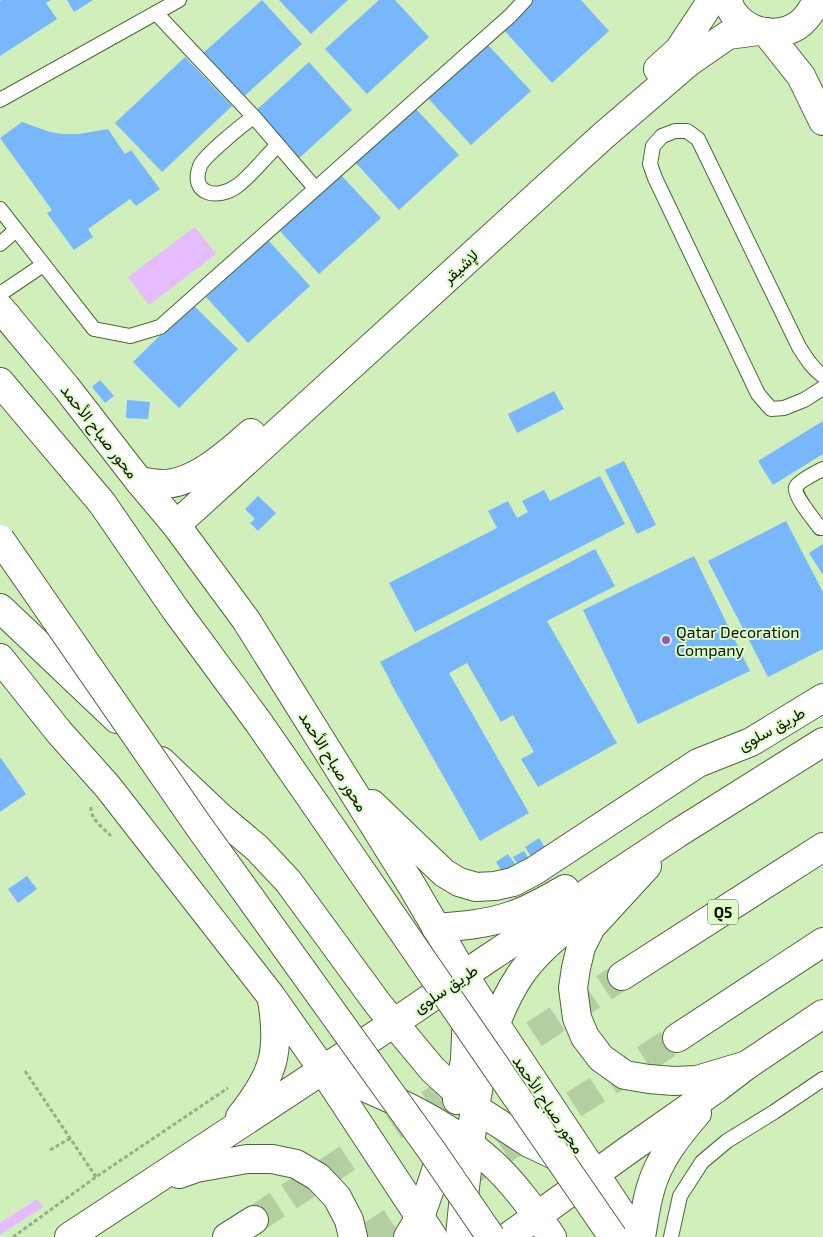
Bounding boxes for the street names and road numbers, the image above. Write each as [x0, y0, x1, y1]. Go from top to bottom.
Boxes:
street label: لإشيقر [437, 245, 483, 289]
street label: محور صباح الأحمد [55, 380, 143, 484]
street label: طريق سلوى [734, 702, 809, 756]
street label: محور صباح الأحمد [293, 708, 372, 816]
road number: Q5 [708, 900, 738, 924]
street label: طريق سلوى [409, 960, 482, 1018]
street label: محور صباح الأحمد [507, 1051, 589, 1158]

